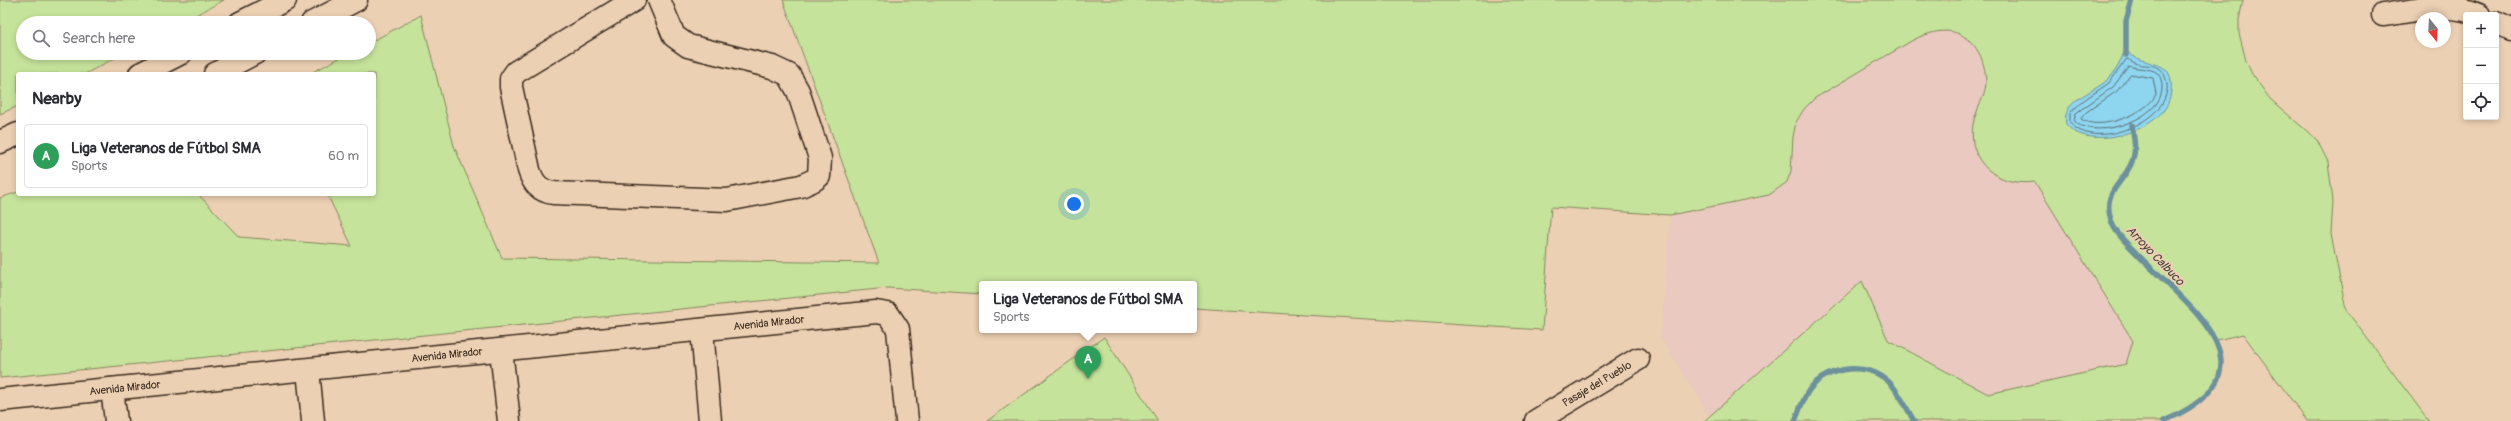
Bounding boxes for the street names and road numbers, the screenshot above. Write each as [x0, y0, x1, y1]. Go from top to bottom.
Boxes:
street label: Avenida Mirador [733, 313, 805, 333]
street label: Avenida Mirador [411, 345, 483, 365]
street label: Pasaje del Pueblo [1560, 358, 1634, 410]
street label: Avenida Mirador [89, 378, 161, 398]

